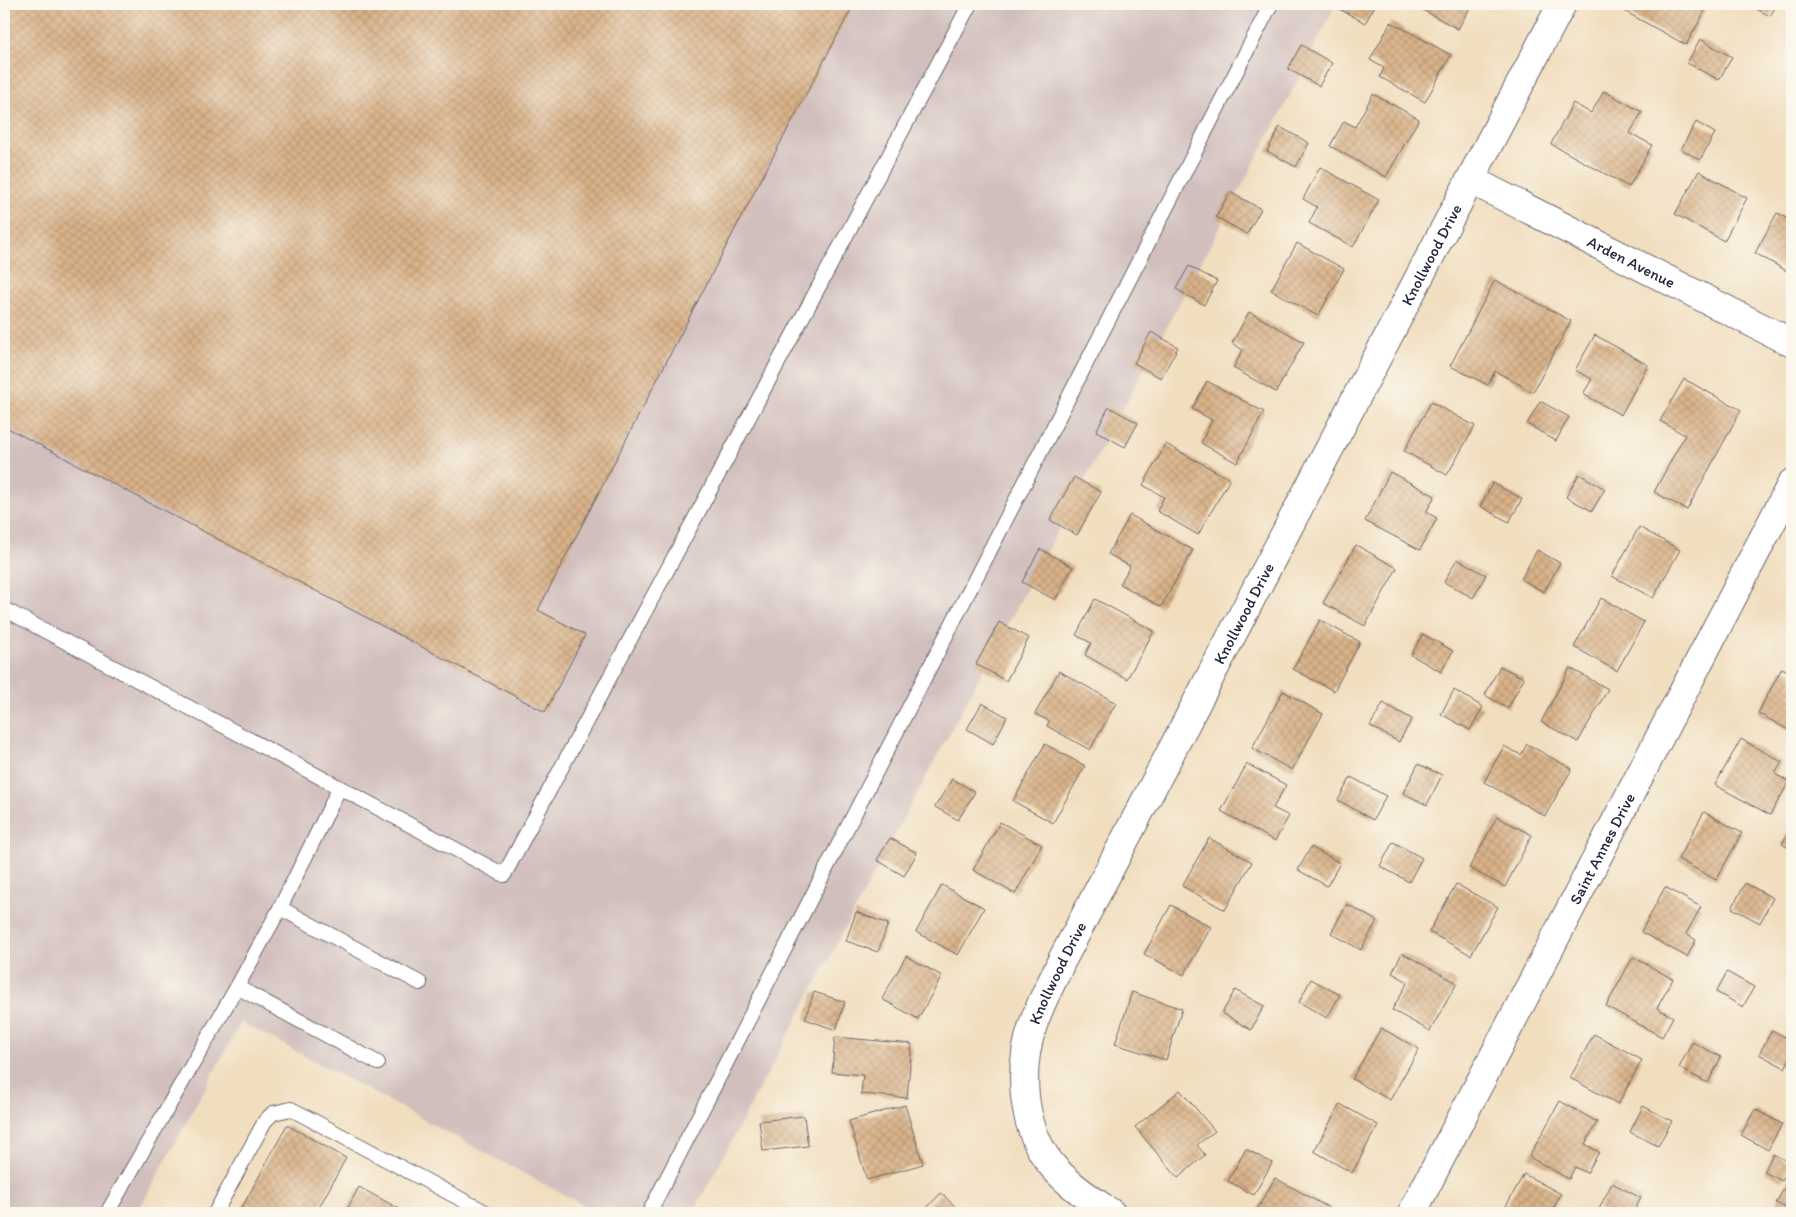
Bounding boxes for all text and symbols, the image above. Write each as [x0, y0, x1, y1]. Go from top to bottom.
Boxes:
street label: Knollwood Drive [1397, 200, 1465, 308]
street label: Arden Avenue [1584, 231, 1679, 292]
street label: Knollwood Drive [1209, 559, 1278, 667]
street label: Saint Annes Drive [1565, 789, 1639, 907]
street label: Knollwood Drive [1025, 918, 1090, 1027]

